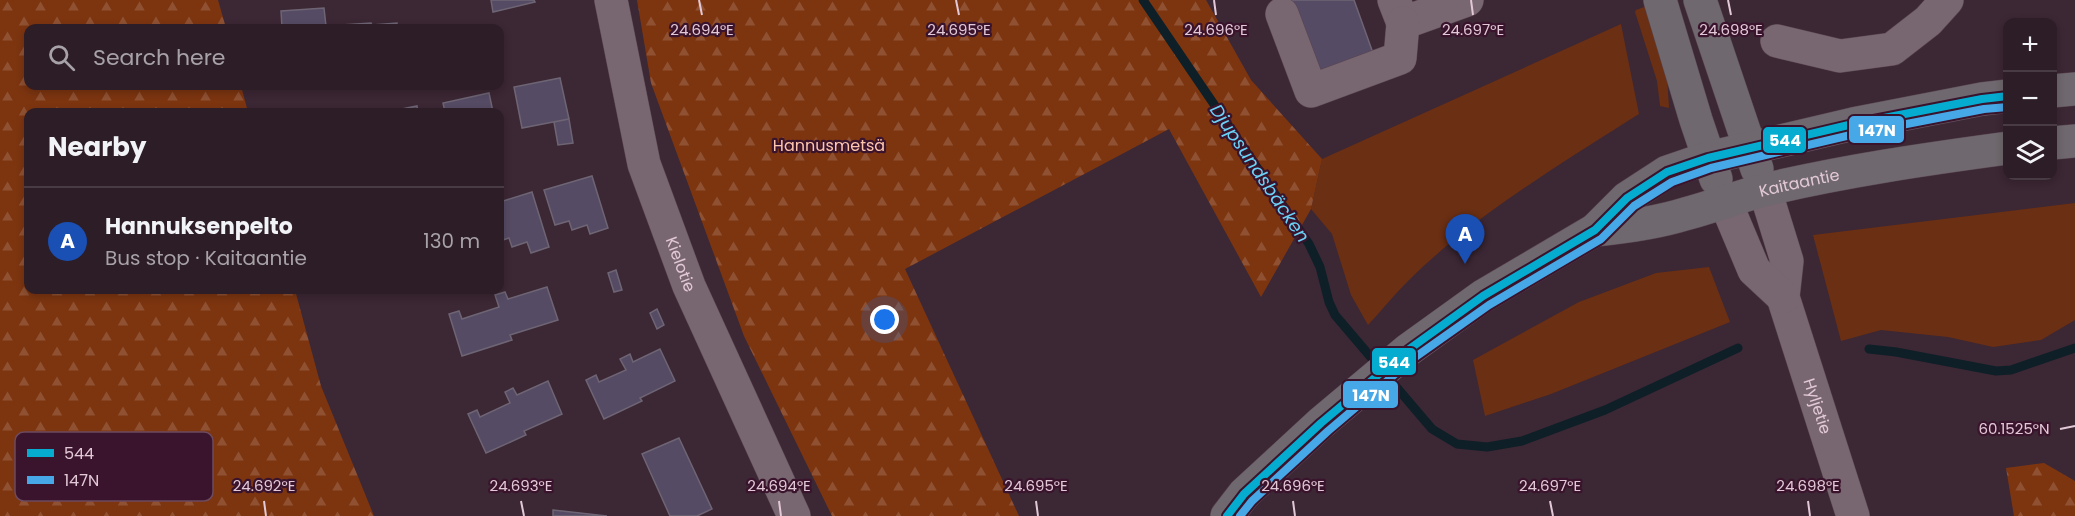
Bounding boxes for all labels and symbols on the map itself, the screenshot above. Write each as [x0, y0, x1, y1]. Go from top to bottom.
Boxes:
text: 24.694°E [670, 19, 734, 40]
text: 24.695°E [927, 19, 991, 40]
text: 24.696°E [1184, 19, 1248, 40]
text: 24.697°E [1442, 19, 1504, 40]
text: 24.698°E [1699, 19, 1763, 40]
water label: Djupsundsbäcken [1204, 99, 1316, 247]
line badge: 147N [1848, 115, 1905, 144]
text: 147N [1858, 119, 1896, 142]
line badge: 544 [1762, 126, 1807, 154]
text: 544 [1769, 129, 1801, 152]
park label: Hannusmetsä [773, 134, 885, 157]
street label: Kaitaantie [1756, 163, 1841, 202]
pin: A [1446, 214, 1484, 264]
street label: Kielotie [660, 233, 702, 296]
your location [870, 305, 899, 334]
line badge: 544 [1371, 347, 1417, 376]
text: 544 [1378, 351, 1410, 374]
street label: Hyljetie [1798, 375, 1838, 437]
line badge: 147N [1342, 380, 1399, 409]
text: 147N [1352, 384, 1390, 407]
text: 60.1525°N [1978, 418, 2050, 439]
legend [15, 432, 213, 501]
text: 544 [64, 442, 94, 465]
text: 147N [64, 469, 99, 492]
text: 24.692°E [233, 475, 295, 496]
text: 24.693°E [490, 475, 552, 496]
text: 24.694°E [747, 475, 811, 496]
text: 24.695°E [1004, 475, 1068, 496]
text: 24.696°E [1261, 475, 1325, 496]
text: 24.697°E [1519, 475, 1581, 496]
text: 24.698°E [1776, 475, 1840, 496]

